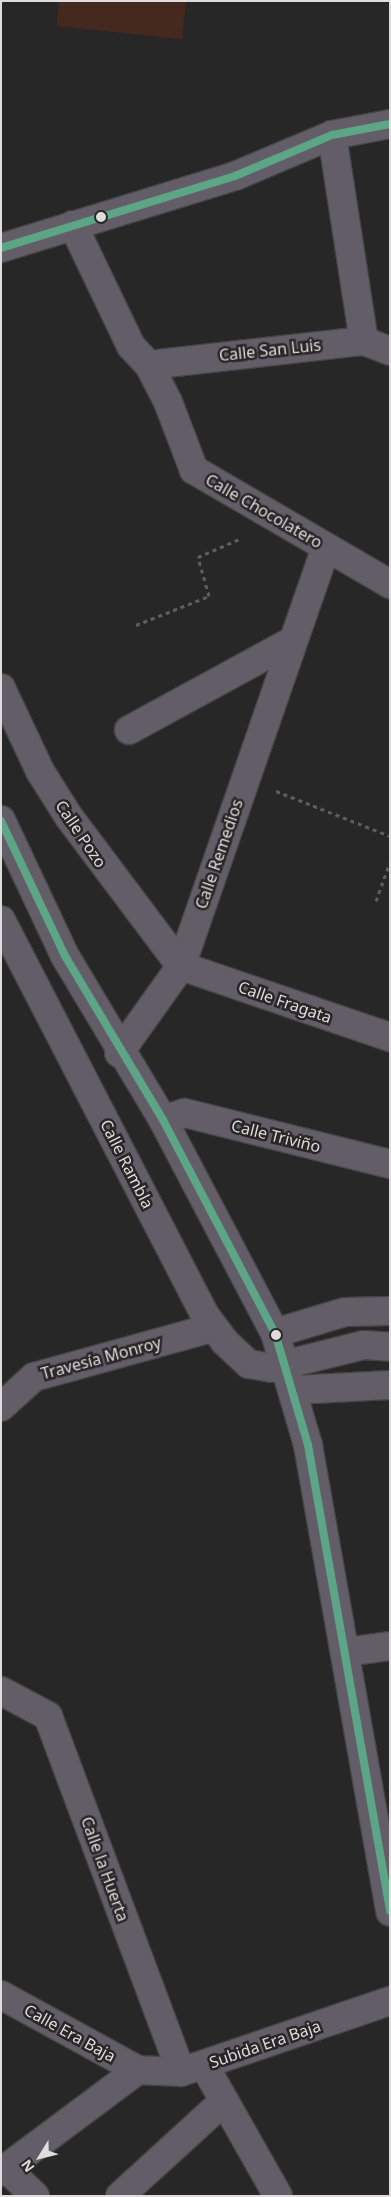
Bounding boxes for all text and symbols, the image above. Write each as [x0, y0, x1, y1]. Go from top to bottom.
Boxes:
unlabelled marker [96, 212, 106, 222]
street label: Calle San Luis [218, 335, 322, 365]
street label: Calle Chocolatero [202, 470, 326, 552]
street label: Calle Pozo [52, 797, 110, 871]
street label: Calle Remedios [191, 797, 247, 911]
street label: Calle Fragata [236, 977, 334, 1027]
street label: Calle Rambla [96, 1116, 158, 1212]
street label: Calle Triviño [229, 1116, 323, 1156]
unlabelled marker [271, 1330, 281, 1340]
street label: Travesía Monroy [39, 1333, 163, 1383]
street label: Calle la Huerta [77, 1814, 133, 1924]
street label: Calle Era Baja [21, 2000, 119, 2066]
street label: Subida Era Baja [207, 2016, 323, 2072]
north arrow [15, 2132, 65, 2182]
text: N [16, 2156, 38, 2176]

